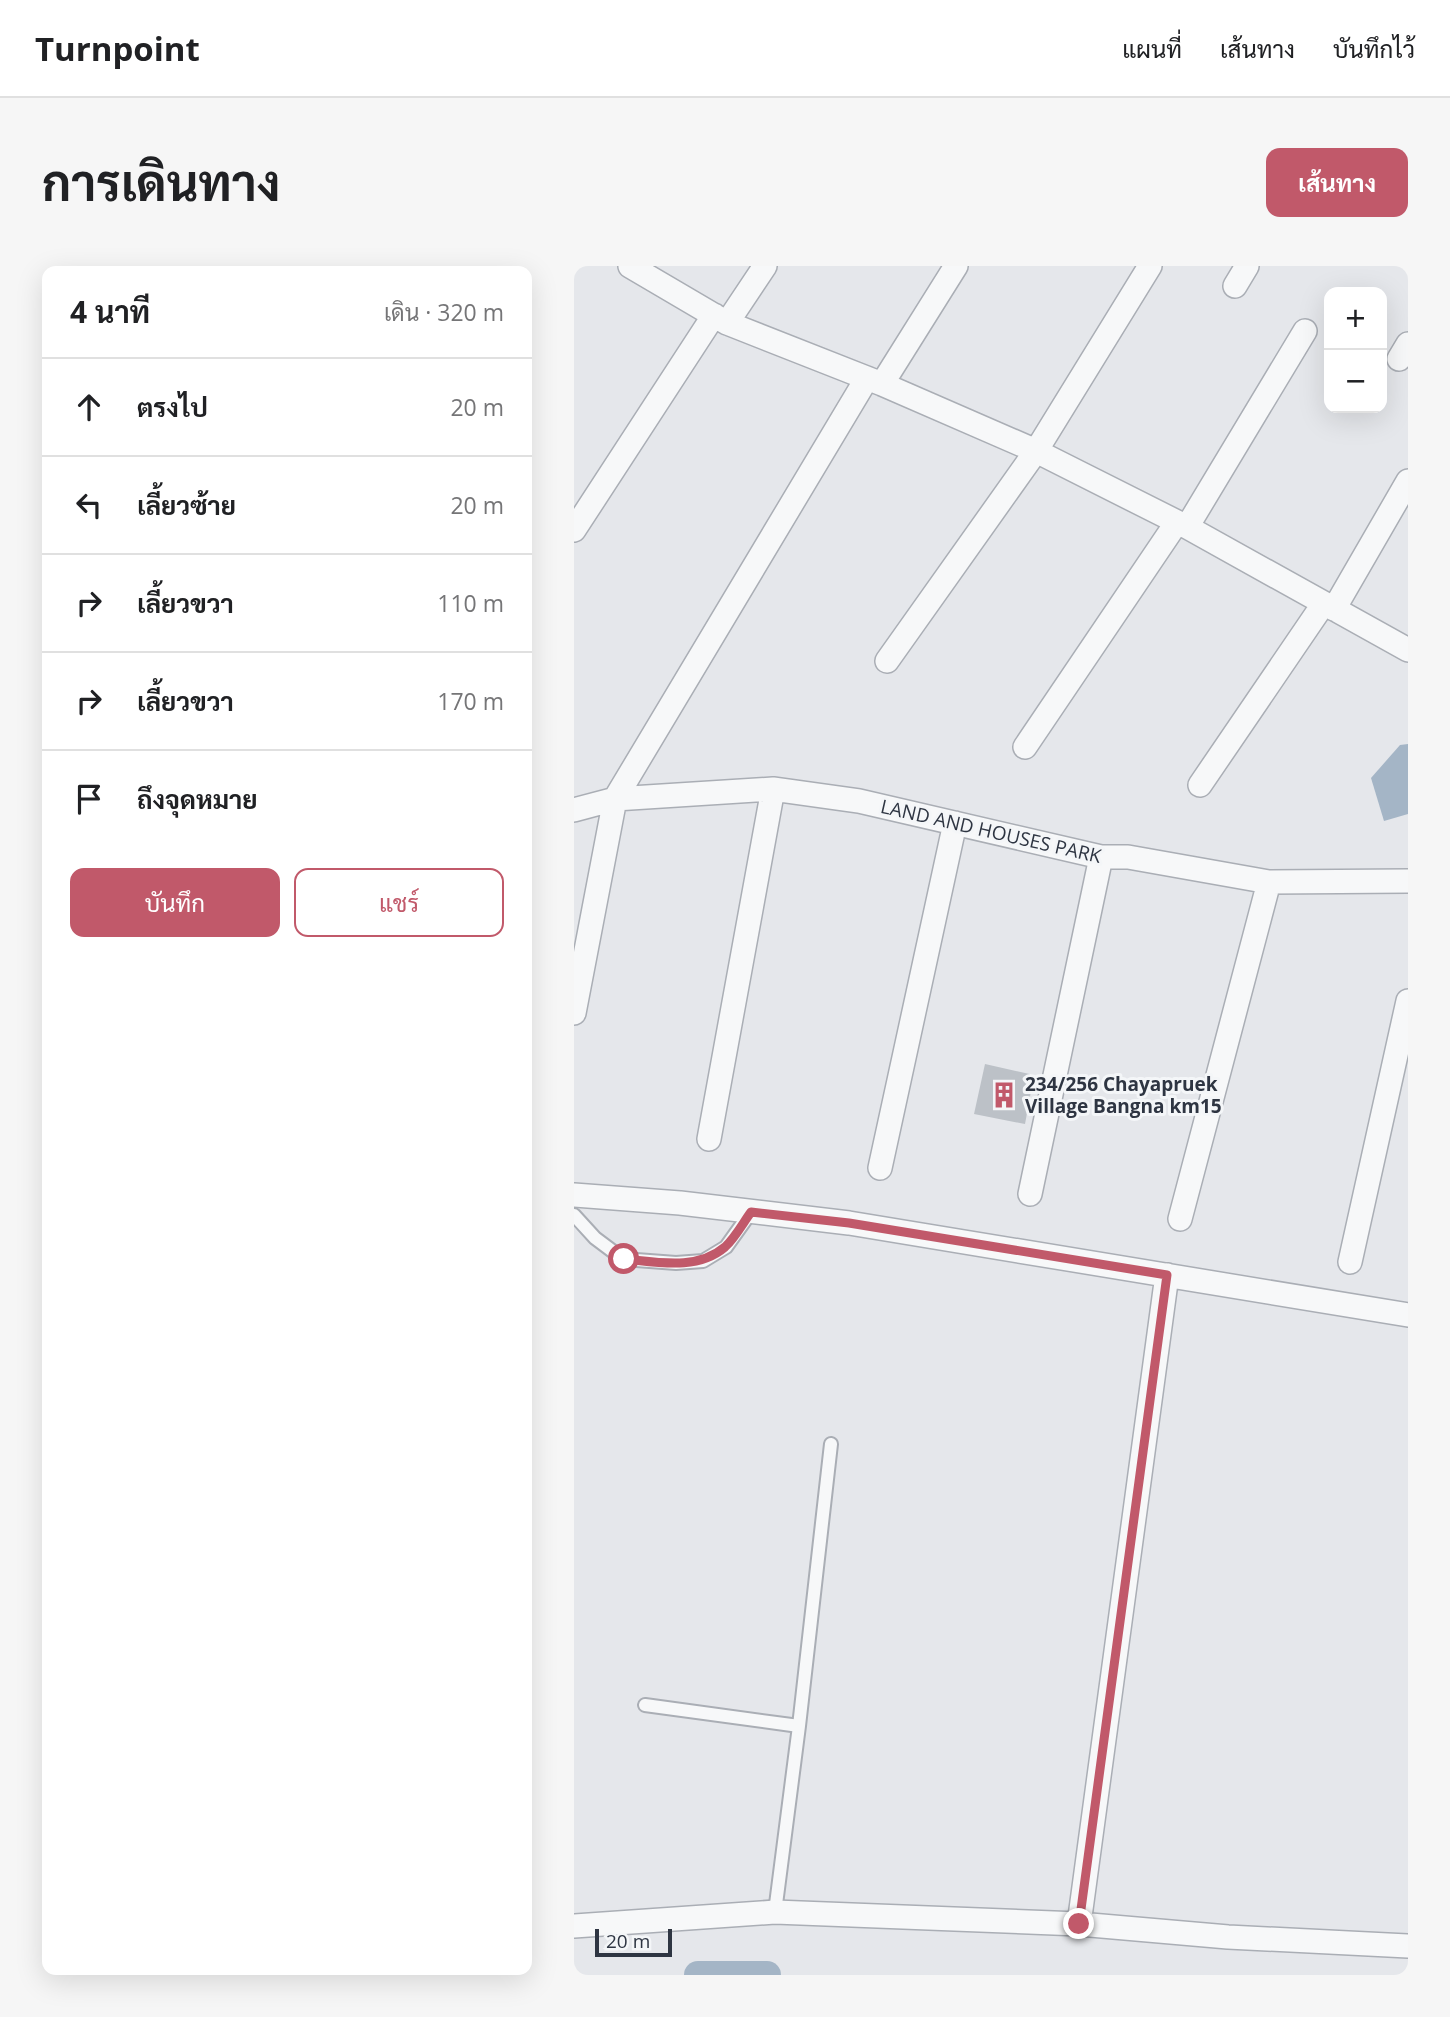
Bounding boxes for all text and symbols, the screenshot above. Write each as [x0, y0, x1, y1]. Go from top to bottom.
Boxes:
text: Turnpoint [35, 26, 200, 71]
text: แผนที่ [1122, 32, 1182, 65]
text: เส้นทาง [1220, 32, 1295, 65]
text: บันทึกไว้ [1333, 32, 1415, 65]
button: เส้นทาง [1266, 148, 1408, 217]
text: การเดินทาง [42, 149, 280, 215]
map controls [1324, 287, 1387, 413]
button: + [1324, 287, 1387, 350]
text: 4 นาที [70, 291, 150, 332]
text: เดิน · 320 m [384, 296, 504, 328]
button: − [1324, 350, 1387, 413]
icon: ahead [70, 388, 108, 426]
text: ตรงไป [137, 389, 208, 425]
text: 20 m [450, 391, 504, 423]
icon: left [70, 486, 108, 524]
text: เลี้ยวซ้าย [137, 487, 236, 523]
text: 20 m [450, 489, 504, 521]
icon: right [70, 584, 108, 622]
text: เลี้ยวขวา [137, 585, 234, 621]
text: 110 m [437, 587, 504, 619]
icon: right [70, 682, 108, 720]
text: เลี้ยวขวา [137, 683, 234, 719]
text: 170 m [437, 685, 504, 717]
icon: arrive [70, 780, 108, 818]
text: ถึงจุดหมาย [137, 781, 258, 817]
street label: LAND AND HOUSES PARK [878, 793, 1104, 869]
button: บันทึก [70, 868, 280, 937]
button: แชร์ [294, 868, 504, 937]
place label: 234/256 Chayapruek Village Bangna km15 [1025, 1071, 1222, 1119]
building icon: 234/256 Chayapruek Village Bangna km15 [989, 1080, 1019, 1110]
route start [608, 1243, 639, 1274]
route end [1063, 1908, 1094, 1939]
scale bar [595, 1926, 672, 1958]
text: 20 m [606, 1928, 650, 1954]

